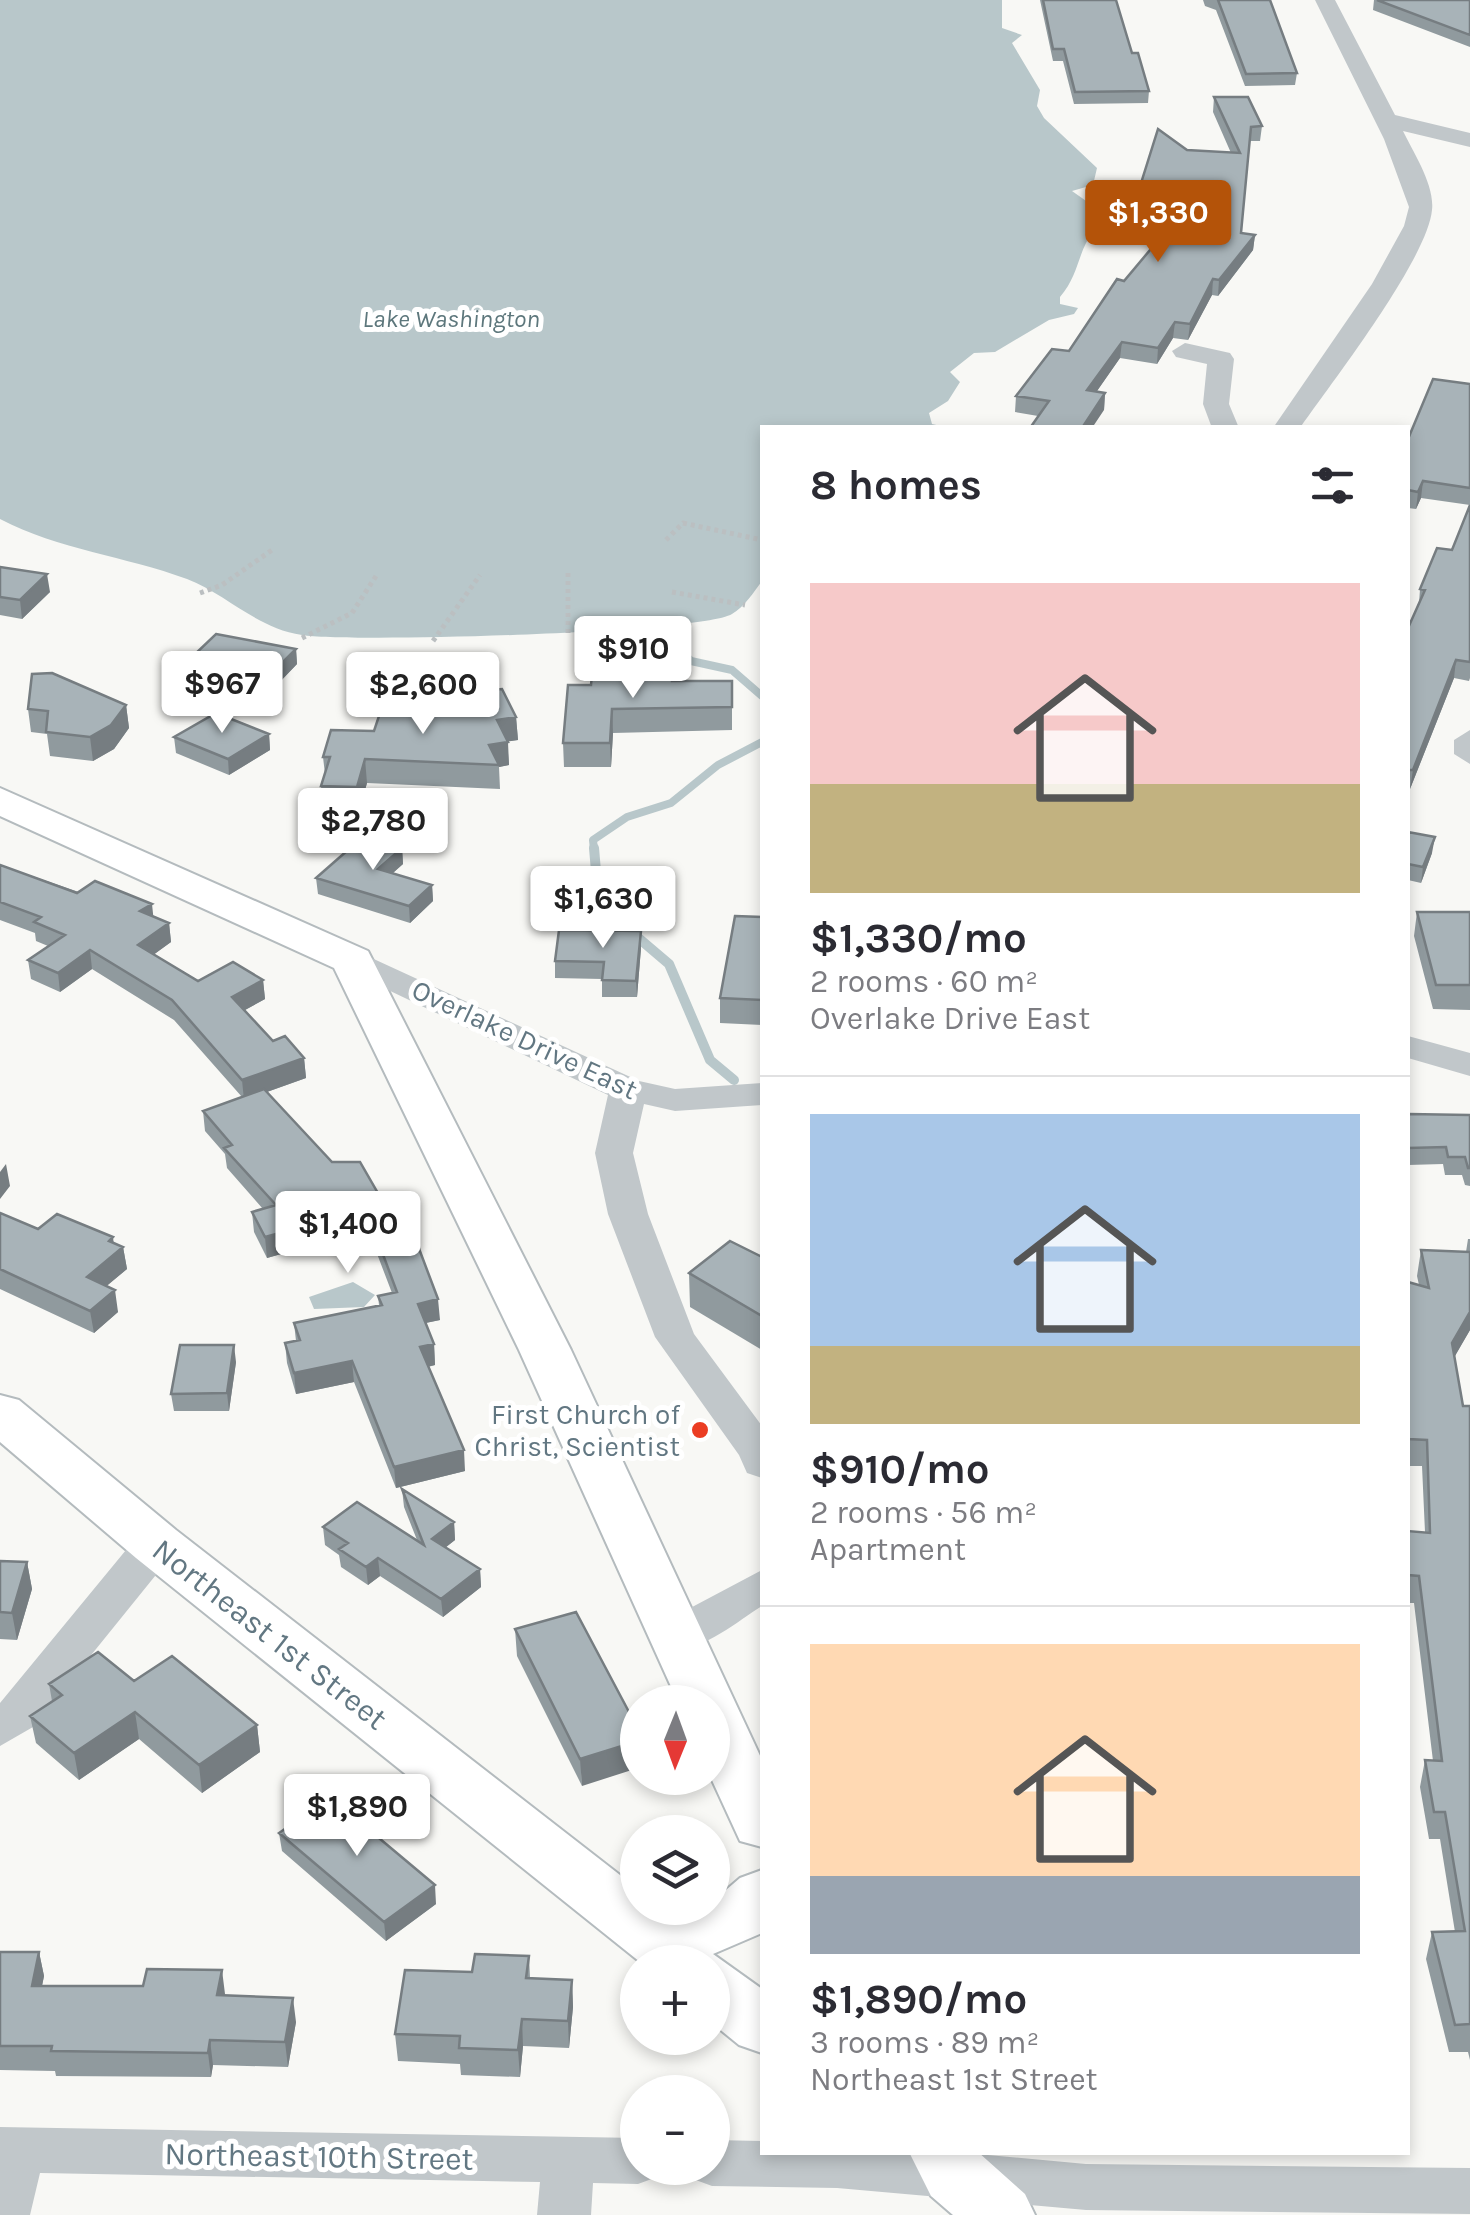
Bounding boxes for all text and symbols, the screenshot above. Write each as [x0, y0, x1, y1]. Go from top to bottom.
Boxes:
pin: $1,330 [1077, 180, 1239, 265]
text: $1,330 [1107, 194, 1209, 231]
water label: Lake Washington [362, 304, 540, 333]
icon: filters [1305, 458, 1360, 513]
text: 8 homes [810, 460, 982, 510]
pin: $910 [574, 616, 692, 701]
text: $910 [596, 630, 670, 667]
icon: home [995, 648, 1175, 828]
pin: $967 [163, 651, 281, 736]
pin: $2,600 [342, 652, 504, 737]
text: $967 [184, 665, 260, 702]
text: $2,600 [368, 666, 478, 703]
pin: $2,780 [292, 788, 454, 873]
text: $2,780 [320, 802, 426, 839]
pin: $1,630 [522, 866, 684, 951]
text: $1,630 [552, 880, 654, 917]
text: $1,330/mo [810, 913, 1027, 963]
text: 2 rooms · 60 m² [810, 963, 1038, 1000]
street label: Overlake Drive East [407, 973, 643, 1106]
text: Overlake Drive East [810, 1000, 1090, 1037]
icon: home [995, 1179, 1175, 1359]
pin: $1,400 [267, 1191, 429, 1276]
text: $1,400 [297, 1205, 399, 1242]
place label: First Church of Christ, Scientist [475, 1398, 680, 1463]
marker: First Church of Christ, Scientist [689, 1419, 711, 1441]
text: $910/mo [810, 1444, 990, 1494]
text: 2 rooms · 56 m² [810, 1494, 1037, 1531]
street label: Northeast 1st Street [145, 1531, 394, 1738]
text: Apartment [810, 1531, 966, 1568]
north arrow [620, 1685, 730, 1795]
map controls [620, 1685, 730, 2185]
icon: home [995, 1709, 1175, 1889]
pin: $1,890 [276, 1774, 438, 1859]
text: $1,890 [306, 1788, 408, 1825]
button: layers [620, 1815, 730, 1925]
button: + [620, 1945, 730, 2055]
text: $1,890/mo [810, 1974, 1027, 2024]
text: 3 rooms · 89 m² [810, 2024, 1039, 2061]
text: Northeast 1st Street [810, 2061, 1098, 2098]
button: − [620, 2075, 730, 2185]
street label: Northeast 10th Street [164, 2135, 474, 2178]

